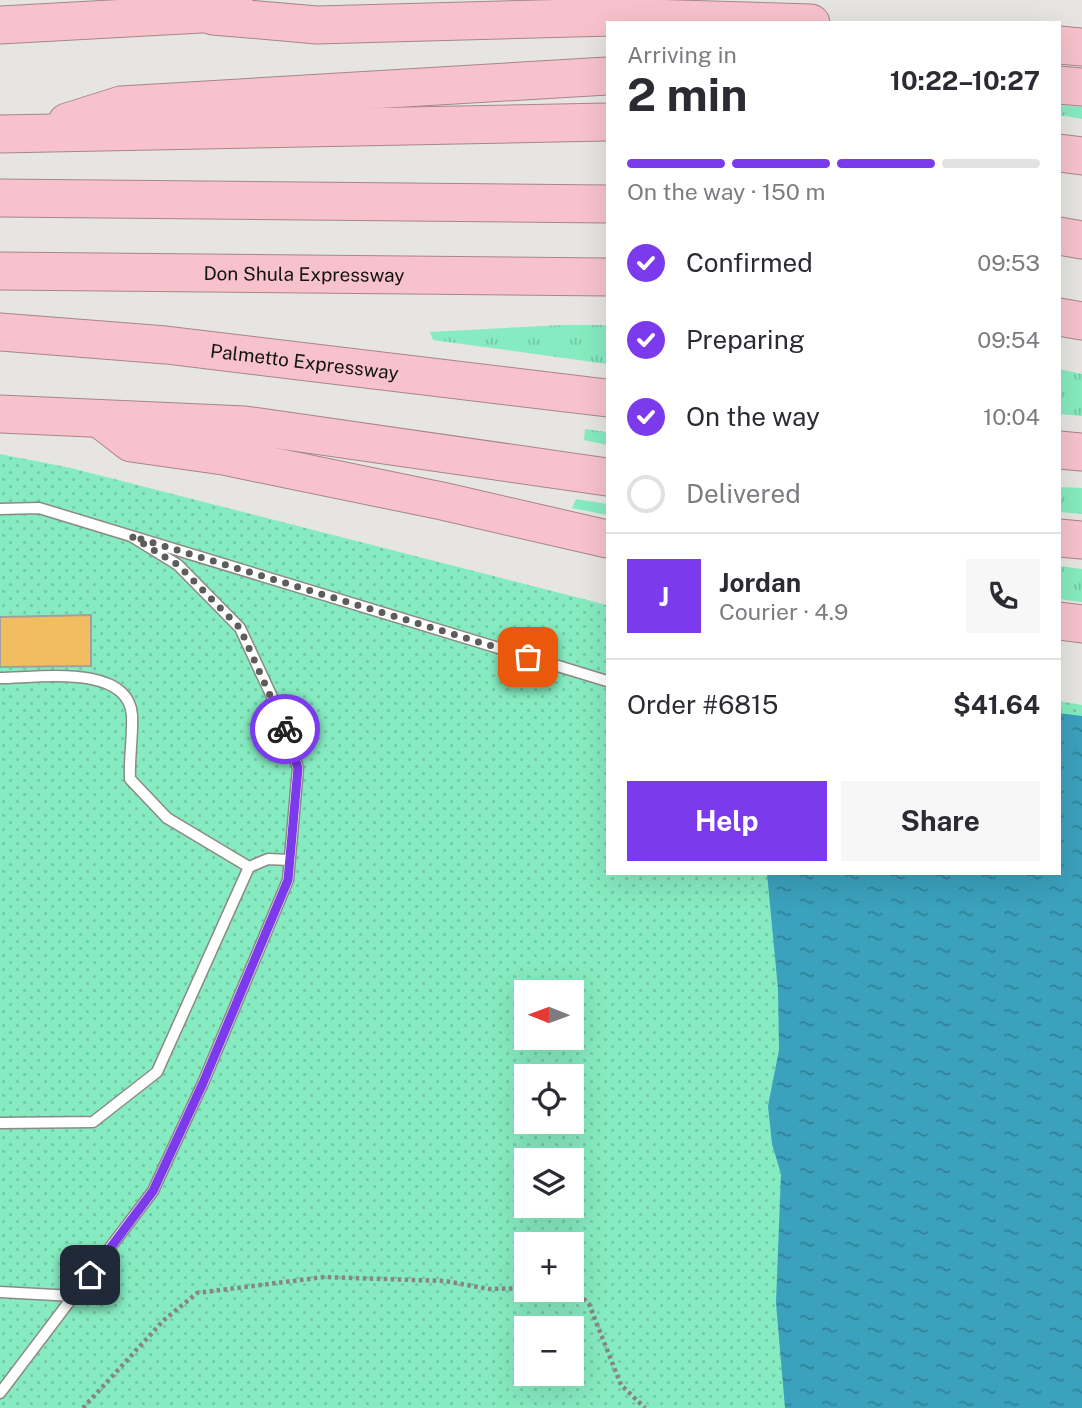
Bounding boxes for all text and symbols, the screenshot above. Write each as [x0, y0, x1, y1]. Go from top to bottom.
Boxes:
text: Arriving in [627, 41, 737, 68]
text: 10:22–10:27 [890, 65, 1040, 96]
text: 2 min [627, 67, 747, 121]
text: On the way · 150 m [627, 178, 825, 205]
icon: check [627, 244, 665, 282]
text: Confirmed [686, 247, 813, 278]
text: 09:53 [977, 249, 1040, 276]
street label: Don Shula Expressway [203, 262, 405, 286]
icon: check [627, 321, 665, 359]
text: Preparing [686, 324, 805, 355]
text: 09:54 [977, 326, 1040, 353]
street label: Palmetto Expressway [209, 339, 400, 384]
icon: check [627, 398, 665, 436]
text: On the way [686, 401, 820, 432]
text: 10:04 [983, 403, 1040, 430]
text: Delivered [686, 478, 801, 509]
button: phone [966, 559, 1040, 633]
text: Jordan [719, 567, 801, 598]
text: J [659, 581, 669, 612]
text: Courier · 4.9 [719, 598, 848, 625]
pin [498, 627, 558, 687]
icon: bag [509, 638, 547, 676]
text: Order #6815 [627, 689, 778, 720]
text: $41.64 [953, 689, 1040, 720]
courier [250, 694, 320, 764]
icon: bike [266, 710, 304, 748]
button: Help [627, 781, 827, 861]
button: Share [841, 781, 1040, 861]
north arrow [514, 980, 584, 1050]
map controls [514, 980, 584, 1386]
button: locate [514, 1064, 584, 1134]
button: layers [514, 1148, 584, 1218]
button: + [514, 1232, 584, 1302]
pin [60, 1245, 120, 1305]
icon: home [71, 1256, 109, 1294]
button: − [514, 1316, 584, 1386]

